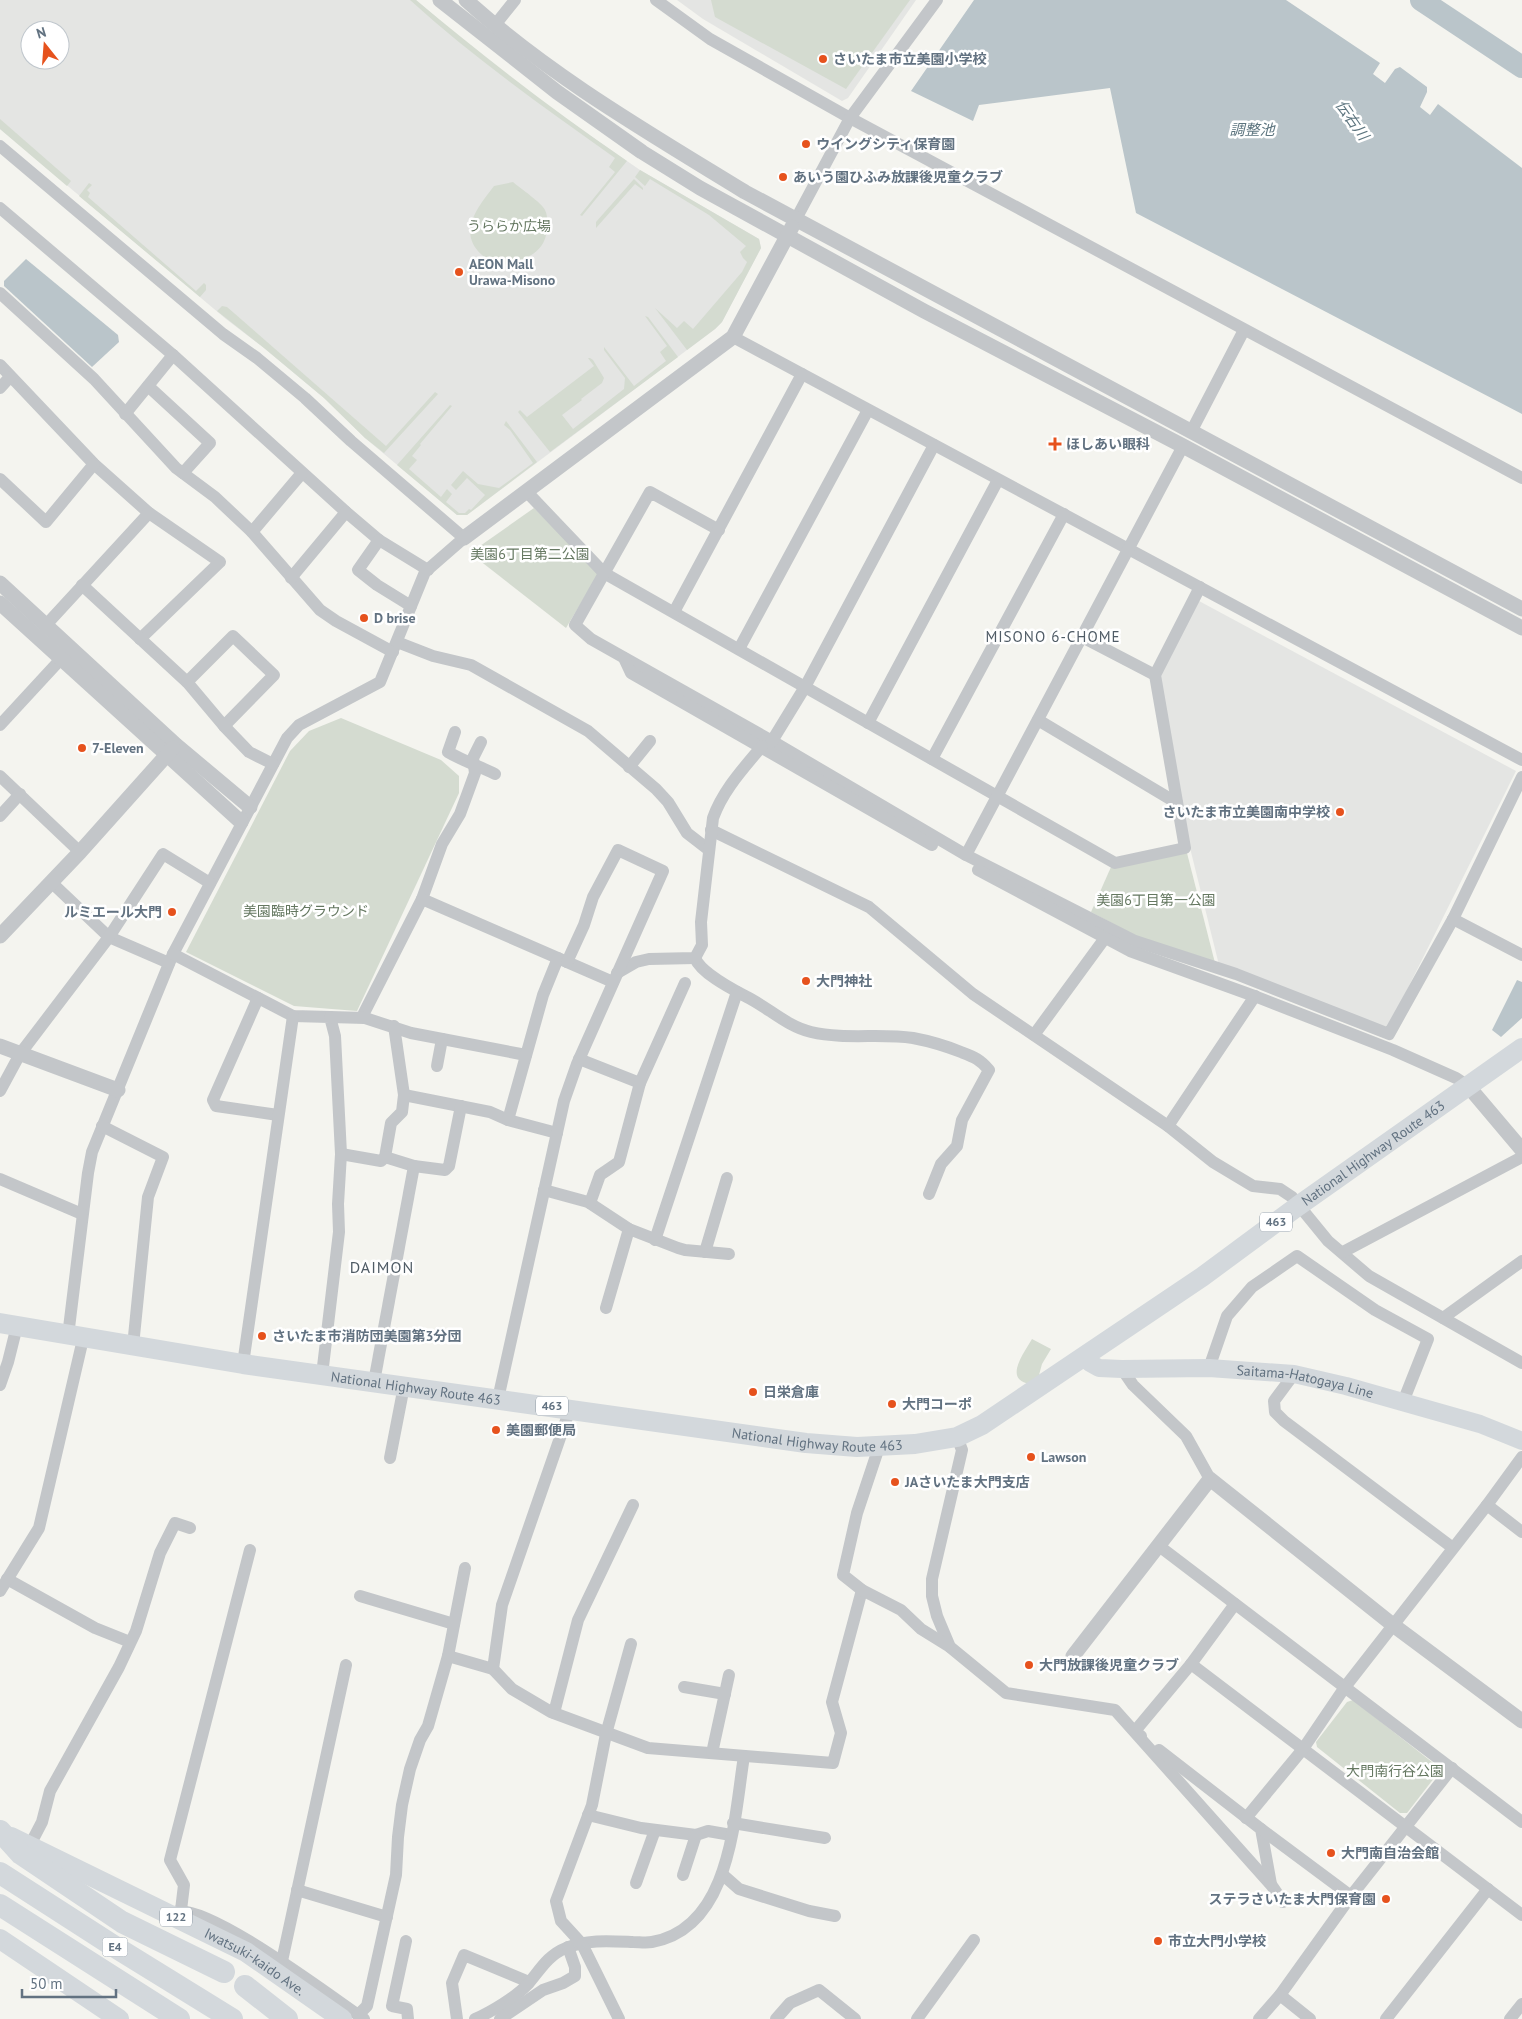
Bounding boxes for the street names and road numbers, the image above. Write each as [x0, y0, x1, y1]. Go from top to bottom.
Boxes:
street label: National Highway Route 463 [1298, 1096, 1448, 1210]
road number: 463 [1260, 1212, 1292, 1232]
street label: Saitama-Hatogaya Line [1236, 1361, 1376, 1402]
street label: National Highway Route 463 [330, 1367, 502, 1409]
road number: 463 [536, 1396, 568, 1415]
street label: National Highway Route 463 [731, 1424, 903, 1456]
road number: 122 [160, 1908, 192, 1926]
street label: Iwatsuki-kaido Ave. [201, 1924, 309, 1999]
road number: E4 [102, 1938, 128, 1956]

